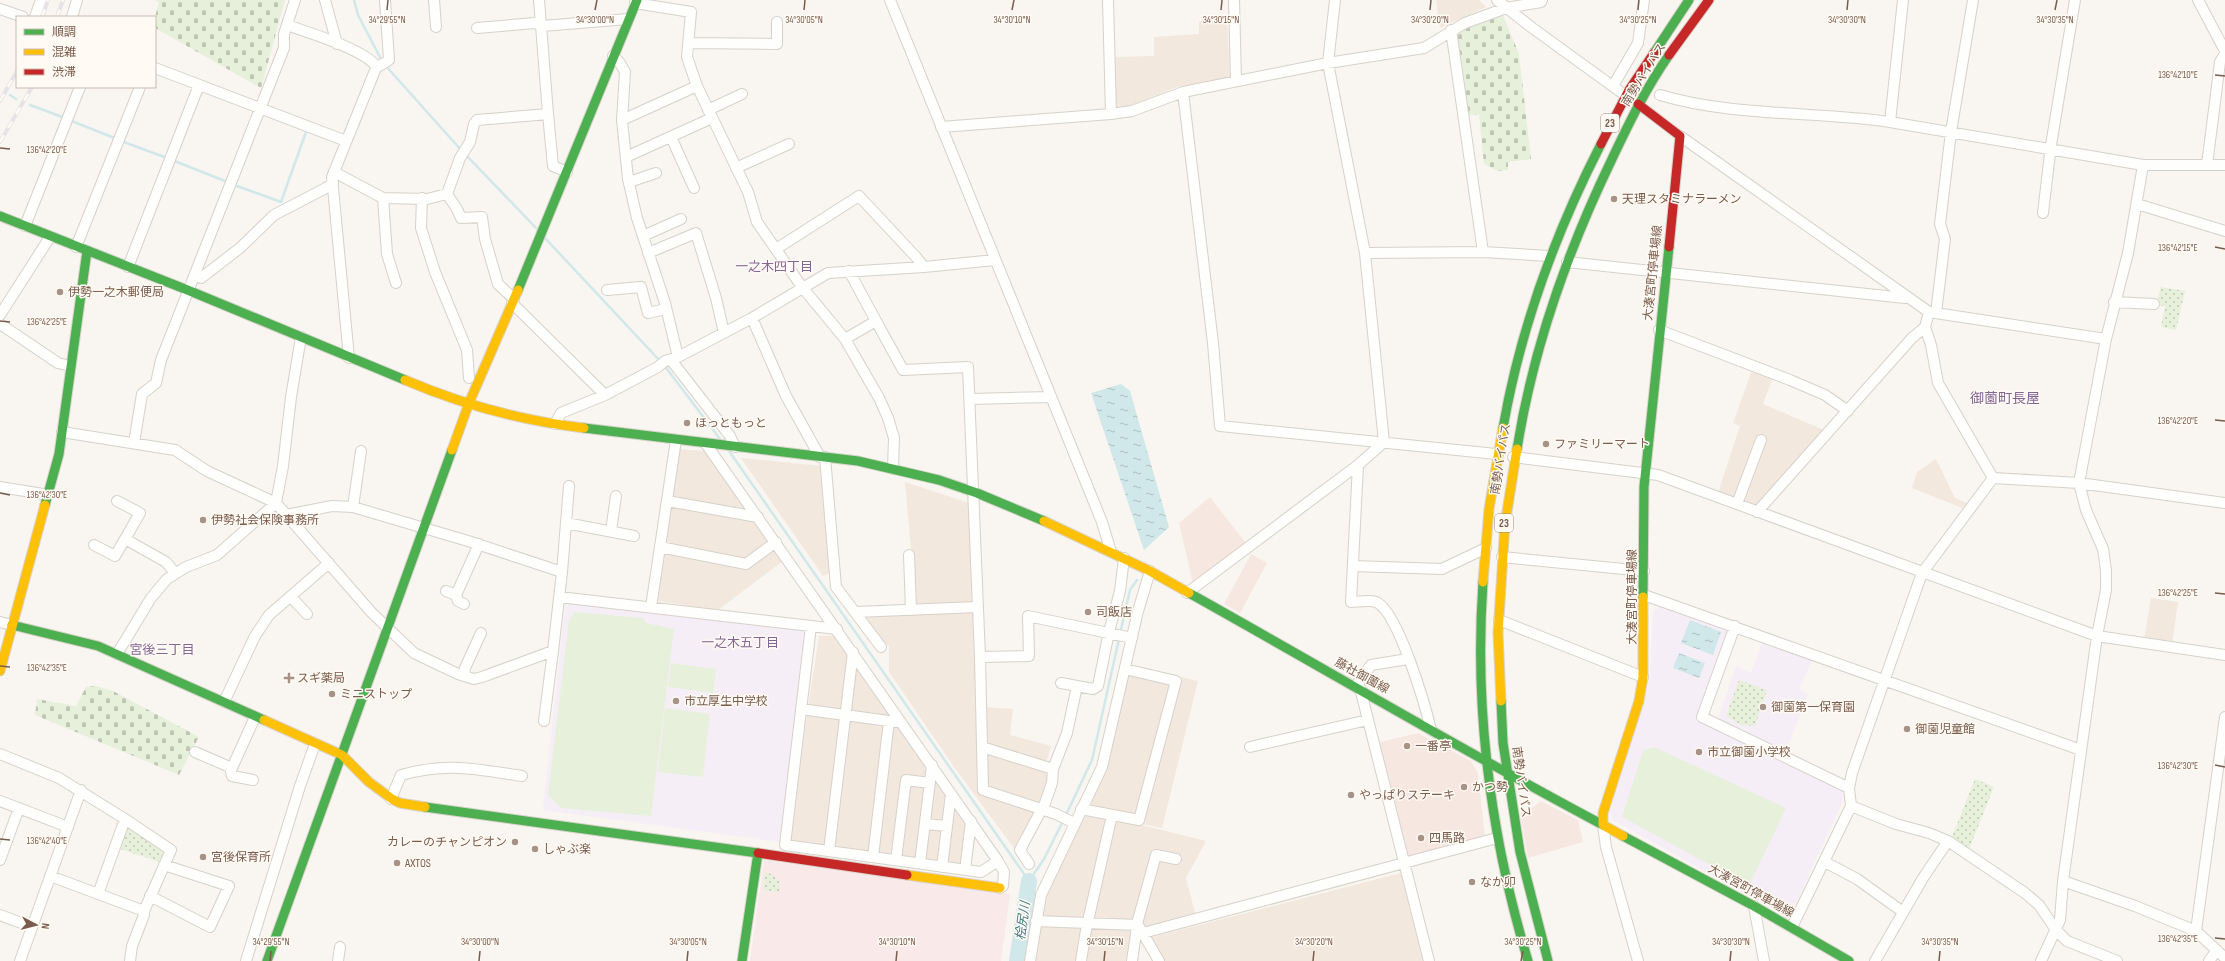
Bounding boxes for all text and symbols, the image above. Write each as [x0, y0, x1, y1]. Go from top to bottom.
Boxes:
text: 34°29'55"N [368, 14, 406, 26]
text: 34°30'00"N [576, 14, 614, 26]
text: 34°30'05"N [785, 14, 823, 26]
text: 34°30'10"N [993, 14, 1031, 26]
text: 34°30'15"N [1203, 14, 1239, 26]
text: 34°30'20"N [1411, 14, 1449, 26]
text: 34°30'25"N [1619, 14, 1657, 26]
text: 34°30'30"N [1828, 14, 1866, 26]
text: 34°30'35"N [2036, 14, 2074, 26]
legend [16, 16, 156, 88]
text: 順調 [52, 25, 76, 40]
street label: 南勢バイパス [1619, 41, 1669, 109]
text: 混雑 [52, 45, 76, 60]
text: 渋滞 [52, 65, 76, 80]
text: 136°42'10"E [2158, 69, 2198, 81]
road number: 23 [1601, 114, 1619, 132]
text: 136°42'20"E [27, 144, 67, 156]
place label: 天理スタミナラーメン [1622, 192, 1742, 207]
marker: 天理スタミナラーメン [1609, 194, 1619, 204]
street label: 大湊宮町停車場線 [1641, 224, 1665, 322]
text: 136°42'15"E [2158, 242, 2198, 254]
district label: 一之木四丁目 [735, 259, 813, 275]
place label: 伊勢一之木郵便局 [68, 285, 164, 300]
marker: 伊勢一之木郵便局 [55, 287, 65, 297]
text: 136°42'25"E [27, 316, 67, 328]
district label: 御薗町長屋 [1970, 390, 2040, 407]
text: 136°42'20"E [2158, 415, 2198, 427]
place label: ほっともっと [695, 416, 767, 431]
marker: ほっともっと [682, 418, 692, 428]
street label: 南勢バイパス [1488, 422, 1514, 496]
place label: ファミリーマート [1554, 437, 1650, 452]
marker: ファミリーマート [1541, 439, 1551, 449]
text: 136°42'30"E [27, 489, 67, 501]
place label: 伊勢社会保険事務所 [211, 513, 319, 528]
road number: 23 [1495, 514, 1513, 532]
marker: 伊勢社会保険事務所 [198, 515, 208, 525]
street label: 大湊宮町停車場線 [1625, 549, 1640, 645]
text: 136°42'25"E [2158, 587, 2198, 599]
place label: 司飯店 [1096, 605, 1132, 620]
marker: 司飯店 [1083, 607, 1093, 617]
district label: 一之木五丁目 [701, 635, 779, 651]
district label: 宮後三丁目 [129, 642, 195, 658]
street label: 藤社御薗線 [1332, 655, 1392, 697]
text: 136°42'35"E [27, 662, 67, 674]
place label: スギ薬局 [297, 671, 345, 686]
marker: スギ薬局 [284, 673, 294, 683]
place label: ミニストップ [340, 687, 412, 702]
marker: ミニストップ [327, 689, 337, 699]
place label: 市立厚生中学校 [684, 694, 768, 709]
marker: 市立厚生中学校 [671, 696, 681, 706]
place label: 御薗第一保育園 [1771, 700, 1855, 715]
marker: 御薗第一保育園 [1758, 702, 1768, 712]
place label: 御薗児童館 [1915, 722, 1975, 737]
marker: 御薗児童館 [1902, 724, 1912, 734]
place label: 一番亭 [1415, 739, 1451, 754]
marker: 一番亭 [1402, 741, 1412, 751]
street label: 南勢バイパス [1509, 745, 1533, 819]
place label: 市立御薗小学校 [1707, 745, 1791, 760]
marker: 市立御薗小学校 [1694, 747, 1704, 757]
text: 136°42'30"E [2158, 760, 2198, 772]
place label: かつ勢 [1472, 780, 1508, 795]
marker: かつ勢 [1459, 782, 1469, 792]
place label: やっぱりステーキ [1359, 788, 1455, 803]
marker: やっぱりステーキ [1346, 790, 1356, 800]
place label: 四馬路 [1429, 831, 1465, 846]
marker: 四馬路 [1416, 833, 1426, 843]
text: 136°42'40"E [27, 835, 67, 847]
place label: カレーのチャンピオン [387, 835, 507, 850]
marker: カレーのチャンピオン [510, 837, 520, 847]
place label: しゃぶ楽 [543, 842, 591, 857]
marker: しゃぶ楽 [530, 844, 540, 854]
place label: 宮後保育所 [211, 850, 271, 865]
marker: 宮後保育所 [198, 852, 208, 862]
place label: AXTOS [404, 856, 431, 871]
marker: AXTOS [392, 858, 402, 868]
street label: 大湊宮町停車場線 [1705, 861, 1797, 921]
place label: なか卯 [1480, 875, 1516, 890]
marker: なか卯 [1467, 877, 1477, 887]
water label: 桧尻川 [1012, 899, 1034, 941]
north arrow [16, 905, 56, 945]
text: N [39, 922, 52, 930]
text: 136°42'35"E [2158, 933, 2198, 945]
text: 34°29'55"N [252, 936, 290, 948]
text: 34°30'00"N [461, 936, 499, 948]
text: 34°30'05"N [669, 936, 707, 948]
text: 34°30'10"N [878, 936, 916, 948]
text: 34°30'15"N [1087, 936, 1123, 948]
text: 34°30'20"N [1295, 936, 1333, 948]
text: 34°30'25"N [1504, 936, 1542, 948]
text: 34°30'30"N [1712, 936, 1750, 948]
text: 34°30'35"N [1921, 936, 1959, 948]

